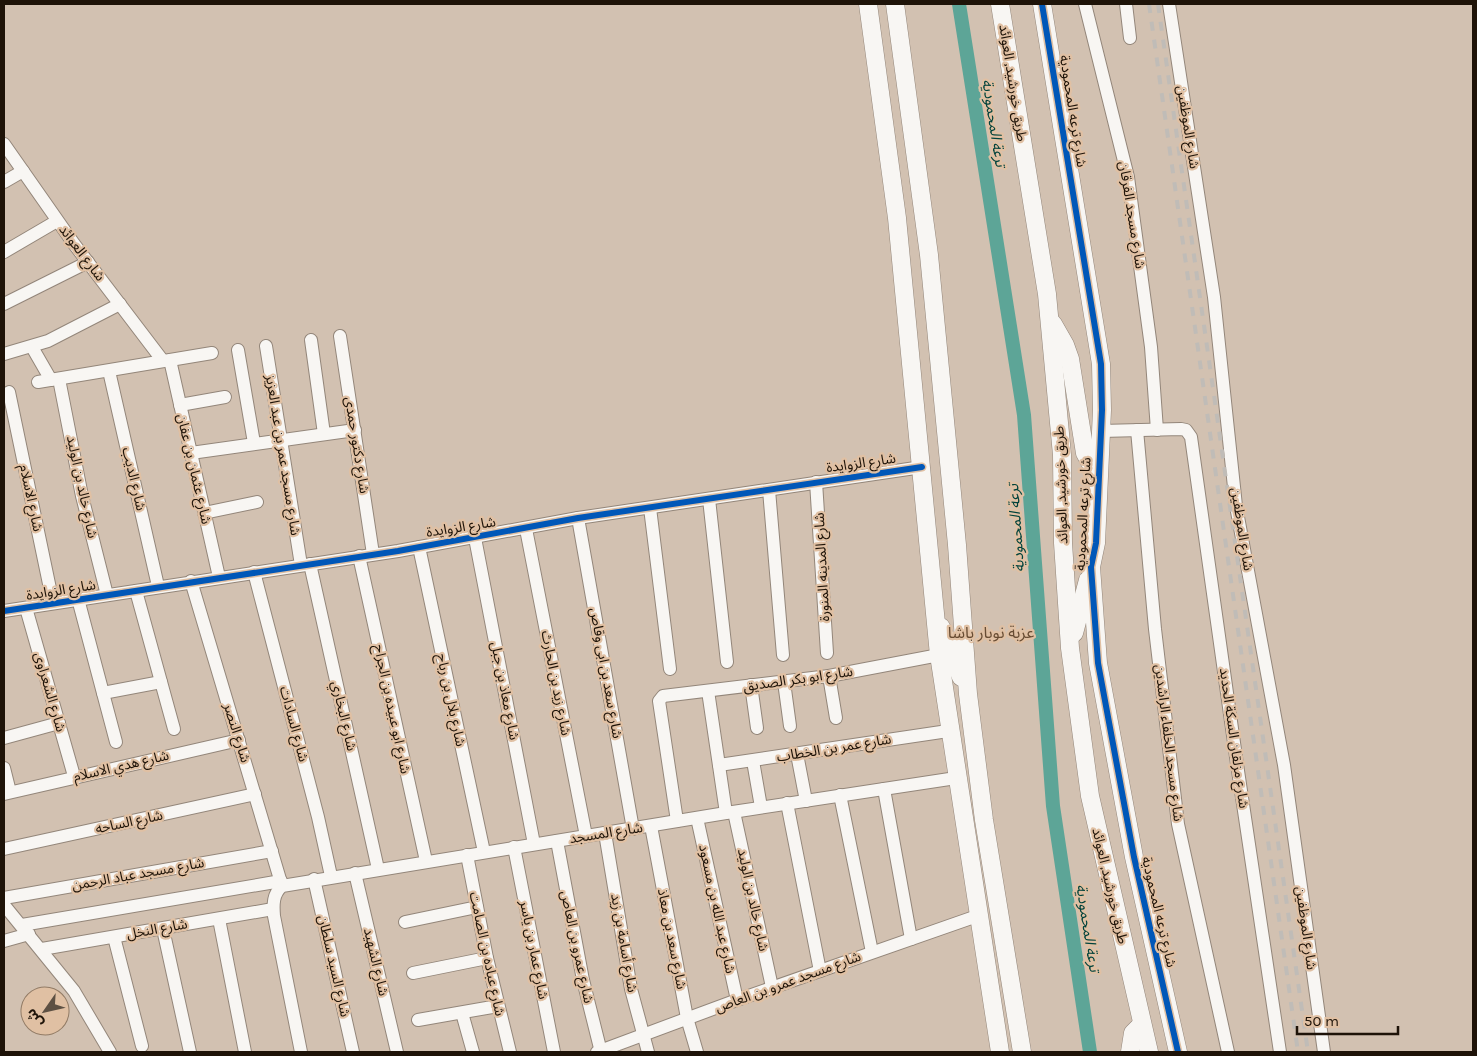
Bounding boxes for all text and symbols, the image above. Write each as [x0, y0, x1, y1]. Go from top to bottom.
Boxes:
street label: طريق خورشيد, العوائد [994, 23, 1031, 143]
street label: شارع ترعه المحمودية [1054, 54, 1090, 169]
water label: ترعة المحمودية [978, 78, 1010, 171]
street label: شارع الموظفين [1171, 84, 1203, 170]
street label: شارع مسجد الفرقان [1113, 160, 1149, 270]
street label: شارع العوائد [54, 222, 109, 286]
street label: شارع مسجد عمر بن عبد العزيز [260, 372, 304, 537]
street label: شارع دكتور حمدى [339, 395, 373, 495]
street label: شارع عثمان بن عفان [171, 412, 215, 526]
street label: طريق خورشيد, العوائد [1050, 426, 1073, 544]
street label: شارع خالد بن الوليد [61, 434, 101, 540]
street label: شارع الديب [117, 446, 150, 513]
street label: شارع الزوايدة [825, 450, 897, 478]
street label: شارع ترعه المحمودية [1072, 457, 1096, 571]
street label: شارع الاسلام [14, 463, 46, 534]
water label: ترعة المحمودية [1004, 481, 1028, 573]
street label: شارع الموظفين [1225, 486, 1257, 572]
street label: شارع المدينه المنورة [811, 512, 835, 622]
street label: شارع الزوايدة [425, 513, 497, 543]
street label: شارع الزوايدة [25, 576, 97, 606]
street label: شارع سعد بن ابى وقاص [584, 606, 626, 740]
district label: عزبة نوبار باشا [948, 623, 1034, 642]
street label: شارع زيد بن الحارث [536, 629, 575, 737]
street label: شارع معاذ بن جبل [485, 640, 523, 742]
street label: شارع ابو عبيده بن الجراح [368, 643, 414, 776]
street label: شارع الشعراوى [29, 650, 70, 734]
street label: شارع بلال بن رباح [431, 652, 469, 748]
street label: شارع ابو بكر الصديق [742, 663, 854, 697]
street label: شارع مسجد الخلفاء الراشدين [1149, 664, 1187, 823]
street label: شارع مزلقان السكة الحديد [1214, 667, 1252, 810]
street label: شارع البخاري [326, 679, 360, 753]
street label: شارع السادات [274, 684, 312, 764]
street label: شارع النصر [218, 700, 254, 765]
street label: شارع عمر بن الخطاب [776, 731, 893, 767]
street label: شارع هدي الاسلام [71, 747, 171, 787]
street label: شارع الساحه [94, 807, 165, 839]
street label: شارع المسجد [568, 819, 644, 849]
street label: طريق خورشيد, العوائد [1087, 826, 1132, 946]
street label: شارع عبد الله بن مسعود [693, 843, 739, 976]
street label: شارع خالد بن الوليد [732, 847, 772, 953]
street label: شارع مسجد عباد الرحمن [71, 854, 206, 896]
street label: شارع ترعه المحمودية [1136, 855, 1180, 970]
water label: ترعة المحمودية [1072, 883, 1104, 976]
street label: شارع الموظفين [1290, 885, 1320, 971]
street label: شارع سعد بن معاذ [652, 887, 690, 991]
street label: شارع عمرو بن العاص [555, 889, 597, 1005]
street label: شارع عباده بن الصامت [464, 890, 508, 1018]
street label: شارع أسامة بن زيد [605, 892, 642, 994]
street label: شارع عمار بن ياسر [514, 898, 552, 1001]
street label: شارع السيد سلطان [312, 913, 354, 1019]
street label: شارع النخل [125, 915, 189, 945]
street label: شارع الشهيد [358, 926, 392, 998]
street label: شارع مسجد عمرو بن العاص [713, 948, 864, 1018]
north arrow [20, 986, 70, 1036]
scale bar [1297, 1004, 1398, 1036]
text: ش [22, 1005, 47, 1031]
text: 50 m [1304, 1012, 1339, 1030]

